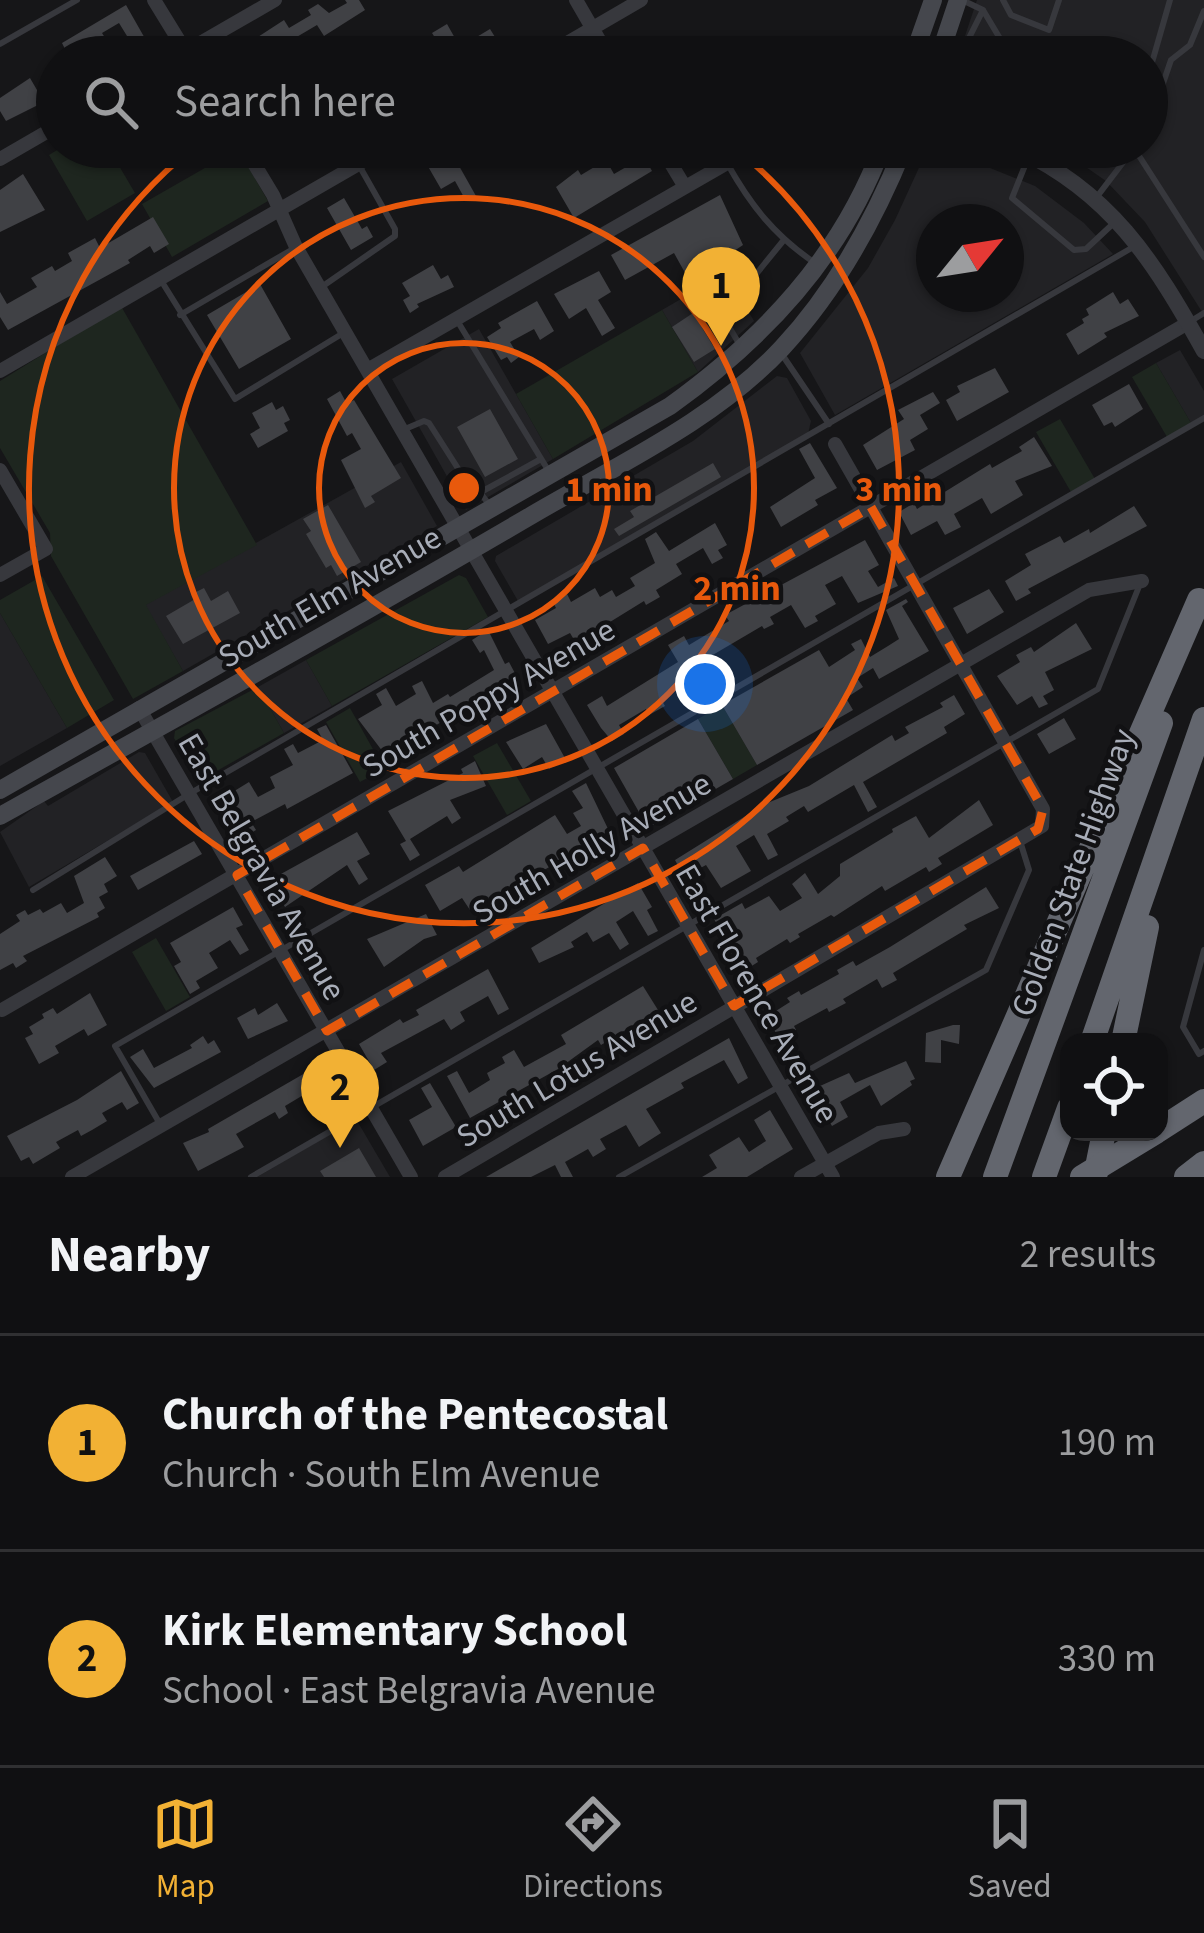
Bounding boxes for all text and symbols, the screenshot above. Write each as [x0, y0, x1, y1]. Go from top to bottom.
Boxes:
search box [36, 36, 1168, 168]
icon: search [78, 69, 144, 135]
text: Search here [174, 70, 396, 134]
north arrow [916, 204, 1024, 312]
pin: 1 [682, 247, 760, 346]
text: 1 min [565, 464, 653, 515]
text: 3 min [855, 464, 943, 515]
centre of rings [443, 467, 485, 509]
street label: South Elm Avenue [209, 514, 450, 680]
text: 2 min [693, 563, 781, 614]
street label: South Poppy Avenue [354, 607, 624, 790]
your location [675, 654, 735, 714]
street label: Golden State Highway [1000, 722, 1147, 1023]
street label: East Belgravia Avenue [166, 724, 357, 1009]
street label: South Holly Avenue [463, 761, 720, 936]
street label: East Florence Avenue [663, 856, 850, 1132]
street label: South Lotus Avenue [448, 979, 706, 1160]
map controls [1060, 1033, 1168, 1141]
button: locate [1060, 1033, 1168, 1141]
pin: 2 [301, 1049, 379, 1148]
text: Nearby [48, 1219, 210, 1291]
text: 2 results [1020, 1227, 1156, 1283]
text: Church of the Pentecostal [162, 1383, 668, 1447]
text: 1 [77, 1415, 97, 1471]
text: 190 m [1058, 1415, 1156, 1471]
text: Church · South Elm Avenue [162, 1447, 600, 1503]
text: Kirk Elementary School [162, 1599, 627, 1663]
text: 2 [77, 1631, 97, 1687]
text: 330 m [1058, 1631, 1156, 1687]
text: School · East Belgravia Avenue [162, 1663, 656, 1719]
tab: Map [152, 1791, 218, 1910]
tab: Directions [523, 1791, 663, 1910]
tab: Saved [967, 1791, 1052, 1910]

